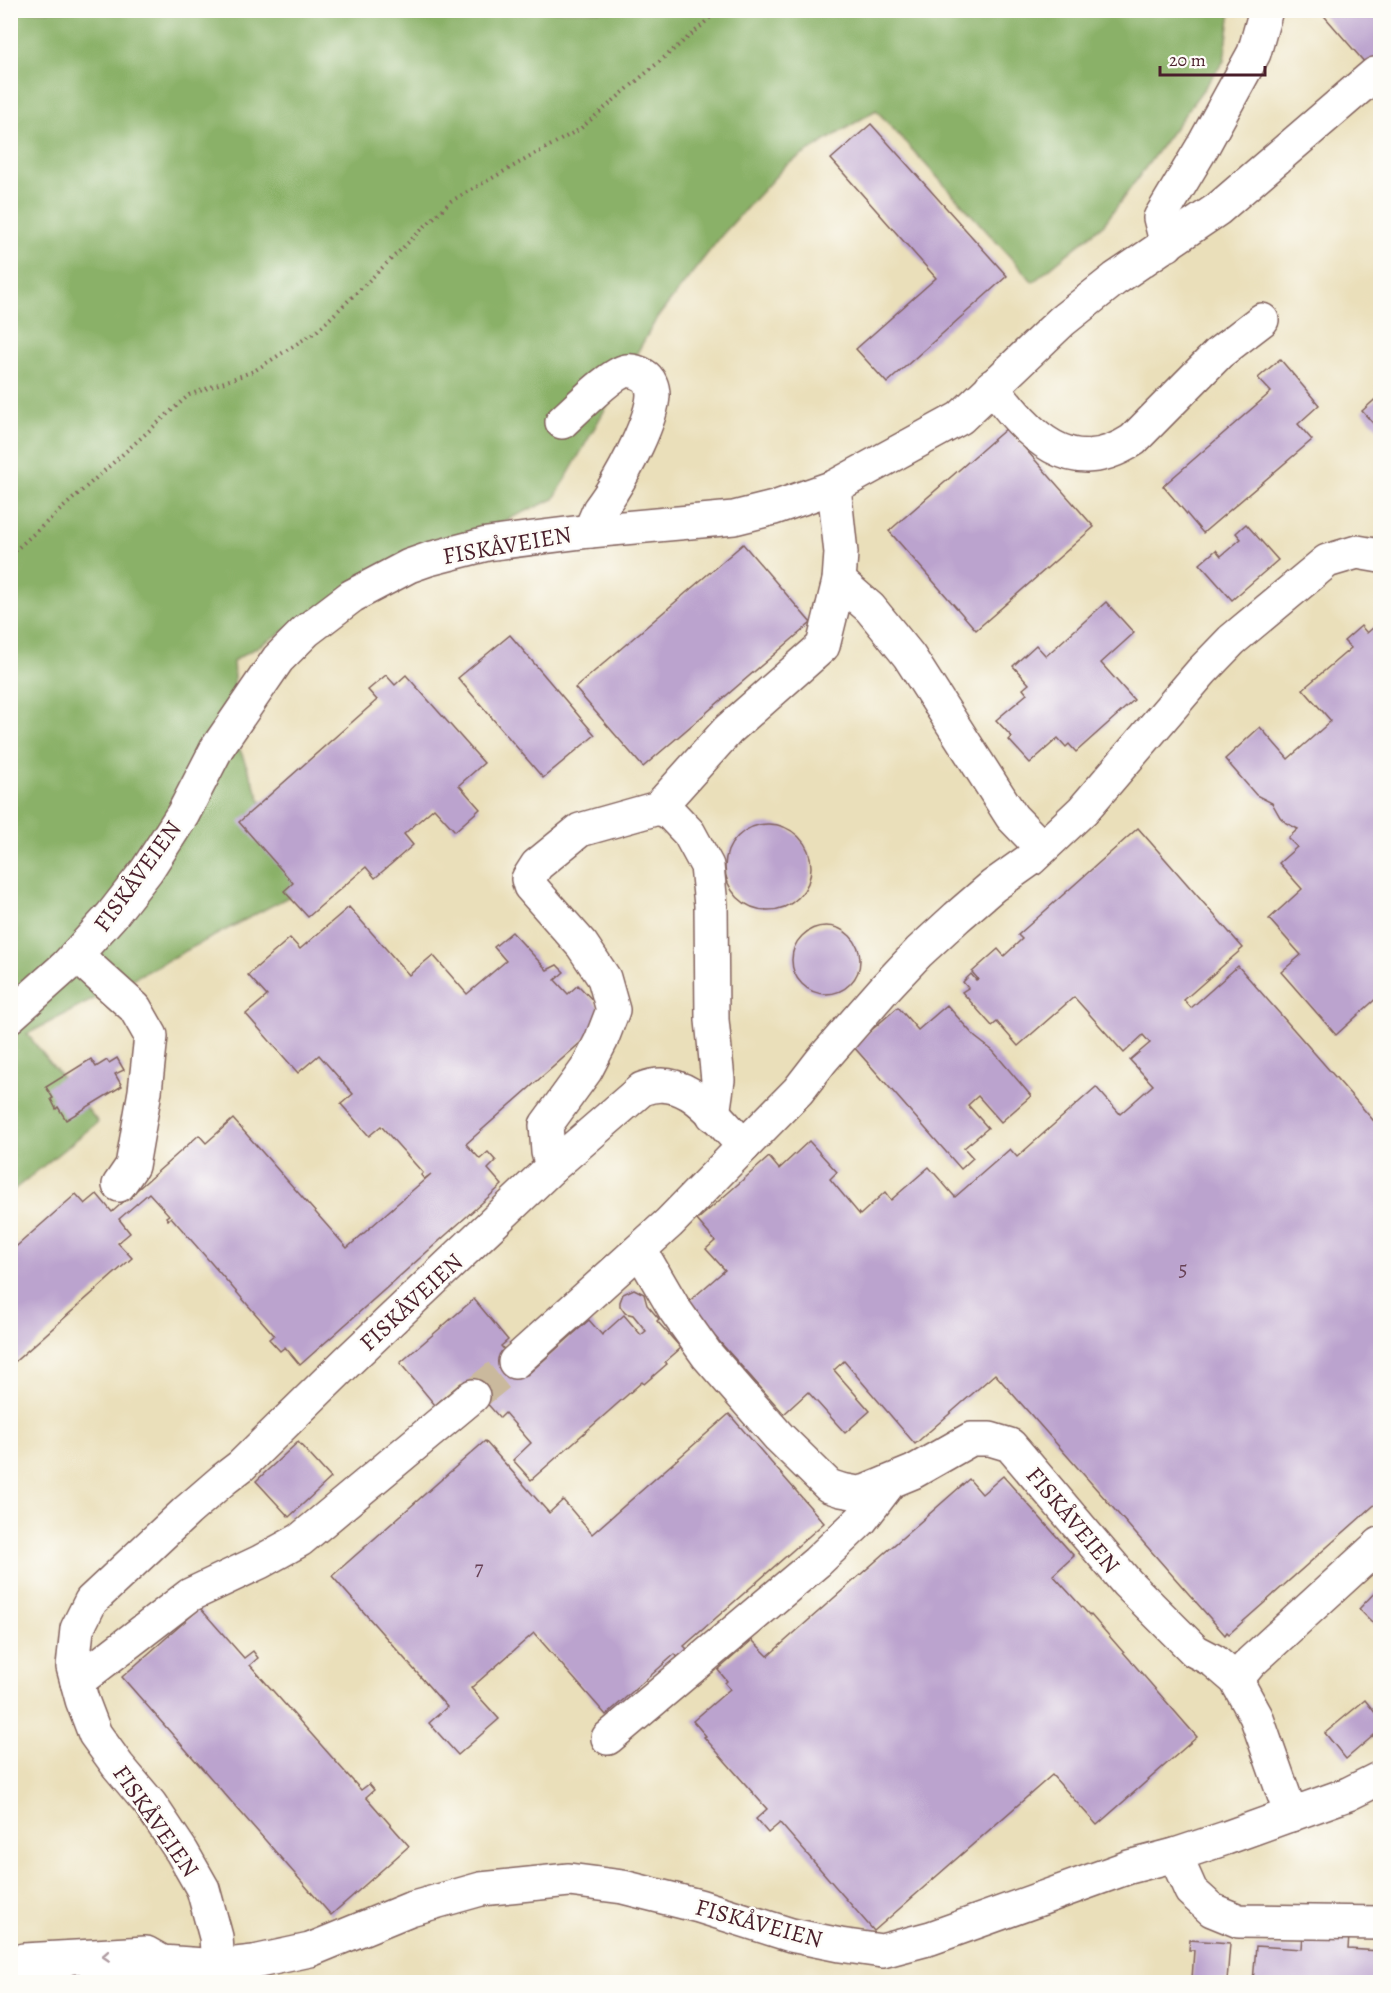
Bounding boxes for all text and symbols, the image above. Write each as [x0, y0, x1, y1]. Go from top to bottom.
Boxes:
scale bar [1160, 39, 1265, 77]
text: 20 m [1169, 48, 1206, 72]
street label: FISKÅVEIEN [440, 518, 574, 572]
street label: FISKÅVEIEN [86, 814, 188, 938]
street label: FISKÅVEIEN [352, 1246, 470, 1358]
house number: 5 [1178, 1255, 1188, 1283]
street label: FISKÅVEIEN [1019, 1460, 1127, 1580]
house number: 7 [475, 1554, 484, 1582]
street label: FISKÅVEIEN [106, 1758, 206, 1884]
street label: FISKÅVEIEN [692, 1891, 826, 1955]
one-way arrow [101, 1949, 110, 1962]

